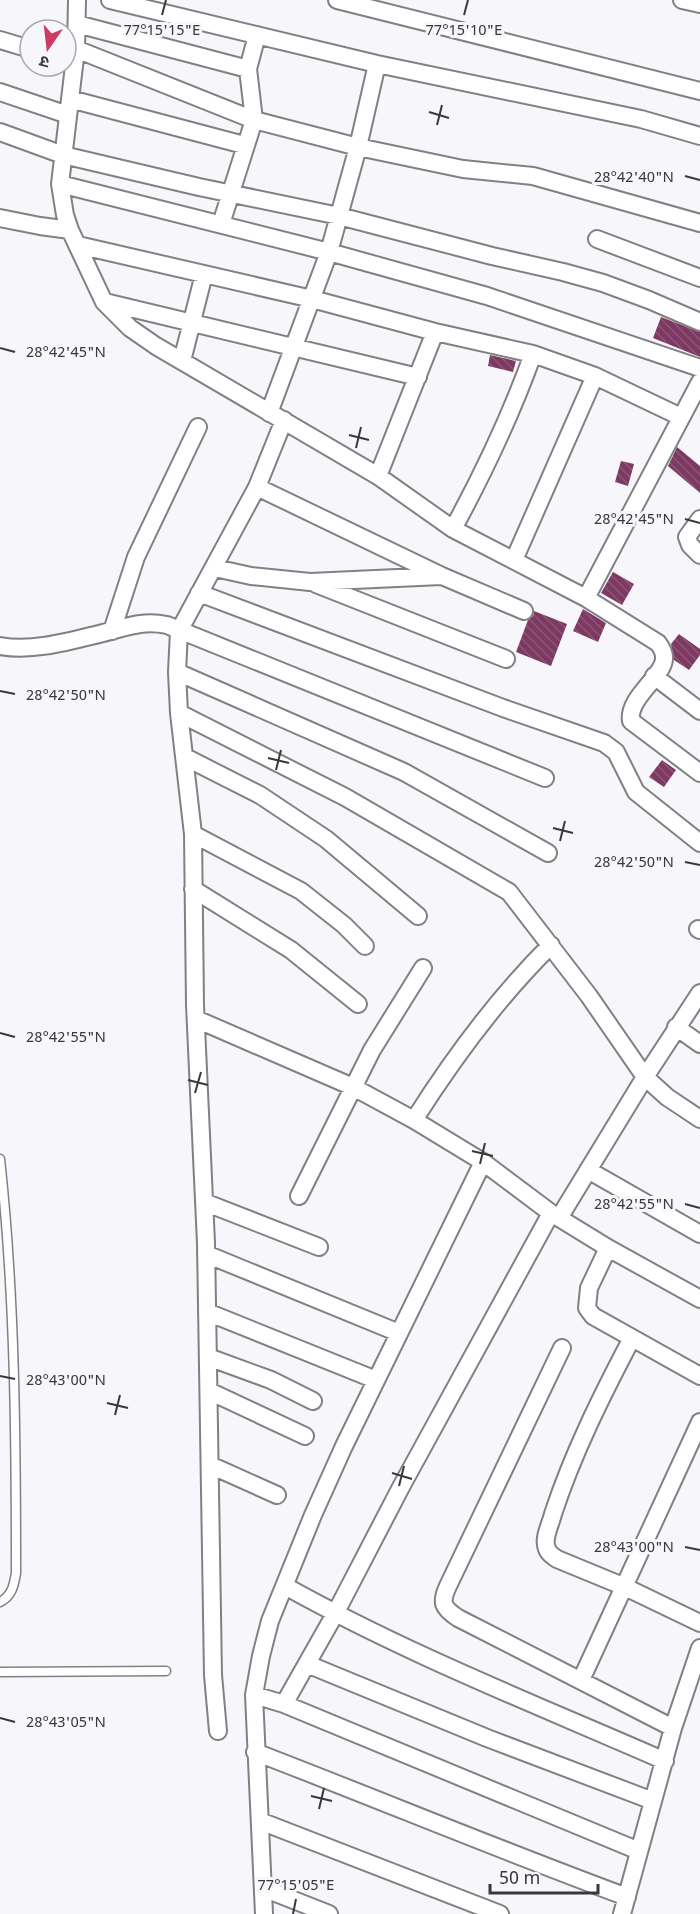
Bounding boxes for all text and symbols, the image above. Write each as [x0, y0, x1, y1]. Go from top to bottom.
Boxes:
north arrow [18, 18, 78, 78]
text: 77°15'15"E [124, 22, 200, 41]
text: 77°15'10"E [426, 22, 502, 41]
text: उ [37, 49, 52, 71]
text: 28°42'40"N [594, 169, 674, 188]
text: 28°42'45"N [26, 344, 106, 363]
text: 28°42'45"N [594, 511, 674, 530]
text: 28°42'50"N [26, 687, 106, 706]
text: 28°42'50"N [594, 854, 674, 873]
text: 28°42'55"N [26, 1029, 106, 1048]
text: 28°42'55"N [594, 1196, 674, 1215]
text: 28°43'00"N [26, 1372, 106, 1391]
text: 28°43'00"N [594, 1539, 674, 1558]
text: 28°43'05"N [26, 1714, 106, 1733]
scale bar [490, 1857, 598, 1895]
text: 50 m [499, 1868, 540, 1891]
text: 77°15'05"E [258, 1877, 334, 1896]

